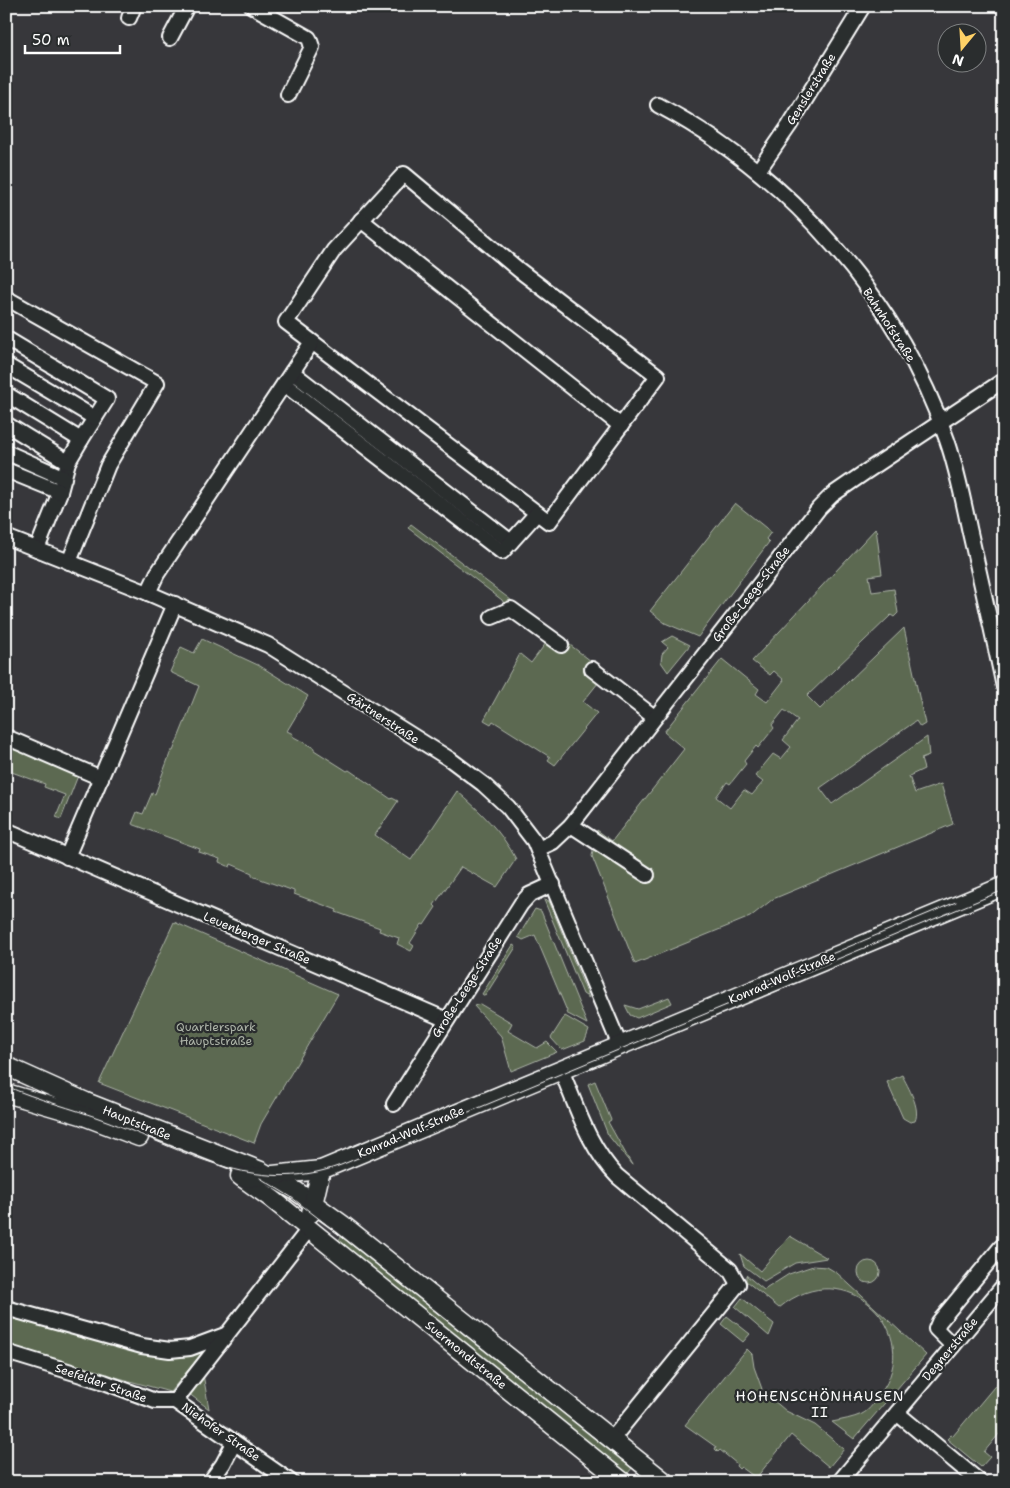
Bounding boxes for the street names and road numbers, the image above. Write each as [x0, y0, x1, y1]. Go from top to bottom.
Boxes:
street label: Genslerstraße [783, 50, 840, 128]
street label: Bahnhofstraße [859, 285, 919, 365]
street label: Große-Leege-Straße [708, 543, 794, 645]
street label: Gärtnerstraße [344, 689, 423, 748]
street label: Leuenberger Straße [201, 908, 313, 968]
street label: Große-Leege-Straße [428, 933, 506, 1041]
street label: Konrad-Wolf-Straße [726, 948, 838, 1008]
street label: Hauptstraße [100, 1102, 174, 1144]
street label: Konrad-Wolf-Straße [355, 1102, 467, 1162]
street label: Degnerstraße [919, 1314, 982, 1384]
street label: Suermondtstraße [422, 1317, 510, 1393]
street label: Seefelder Straße [53, 1360, 149, 1406]
street label: Niehofer Straße [179, 1399, 264, 1465]

